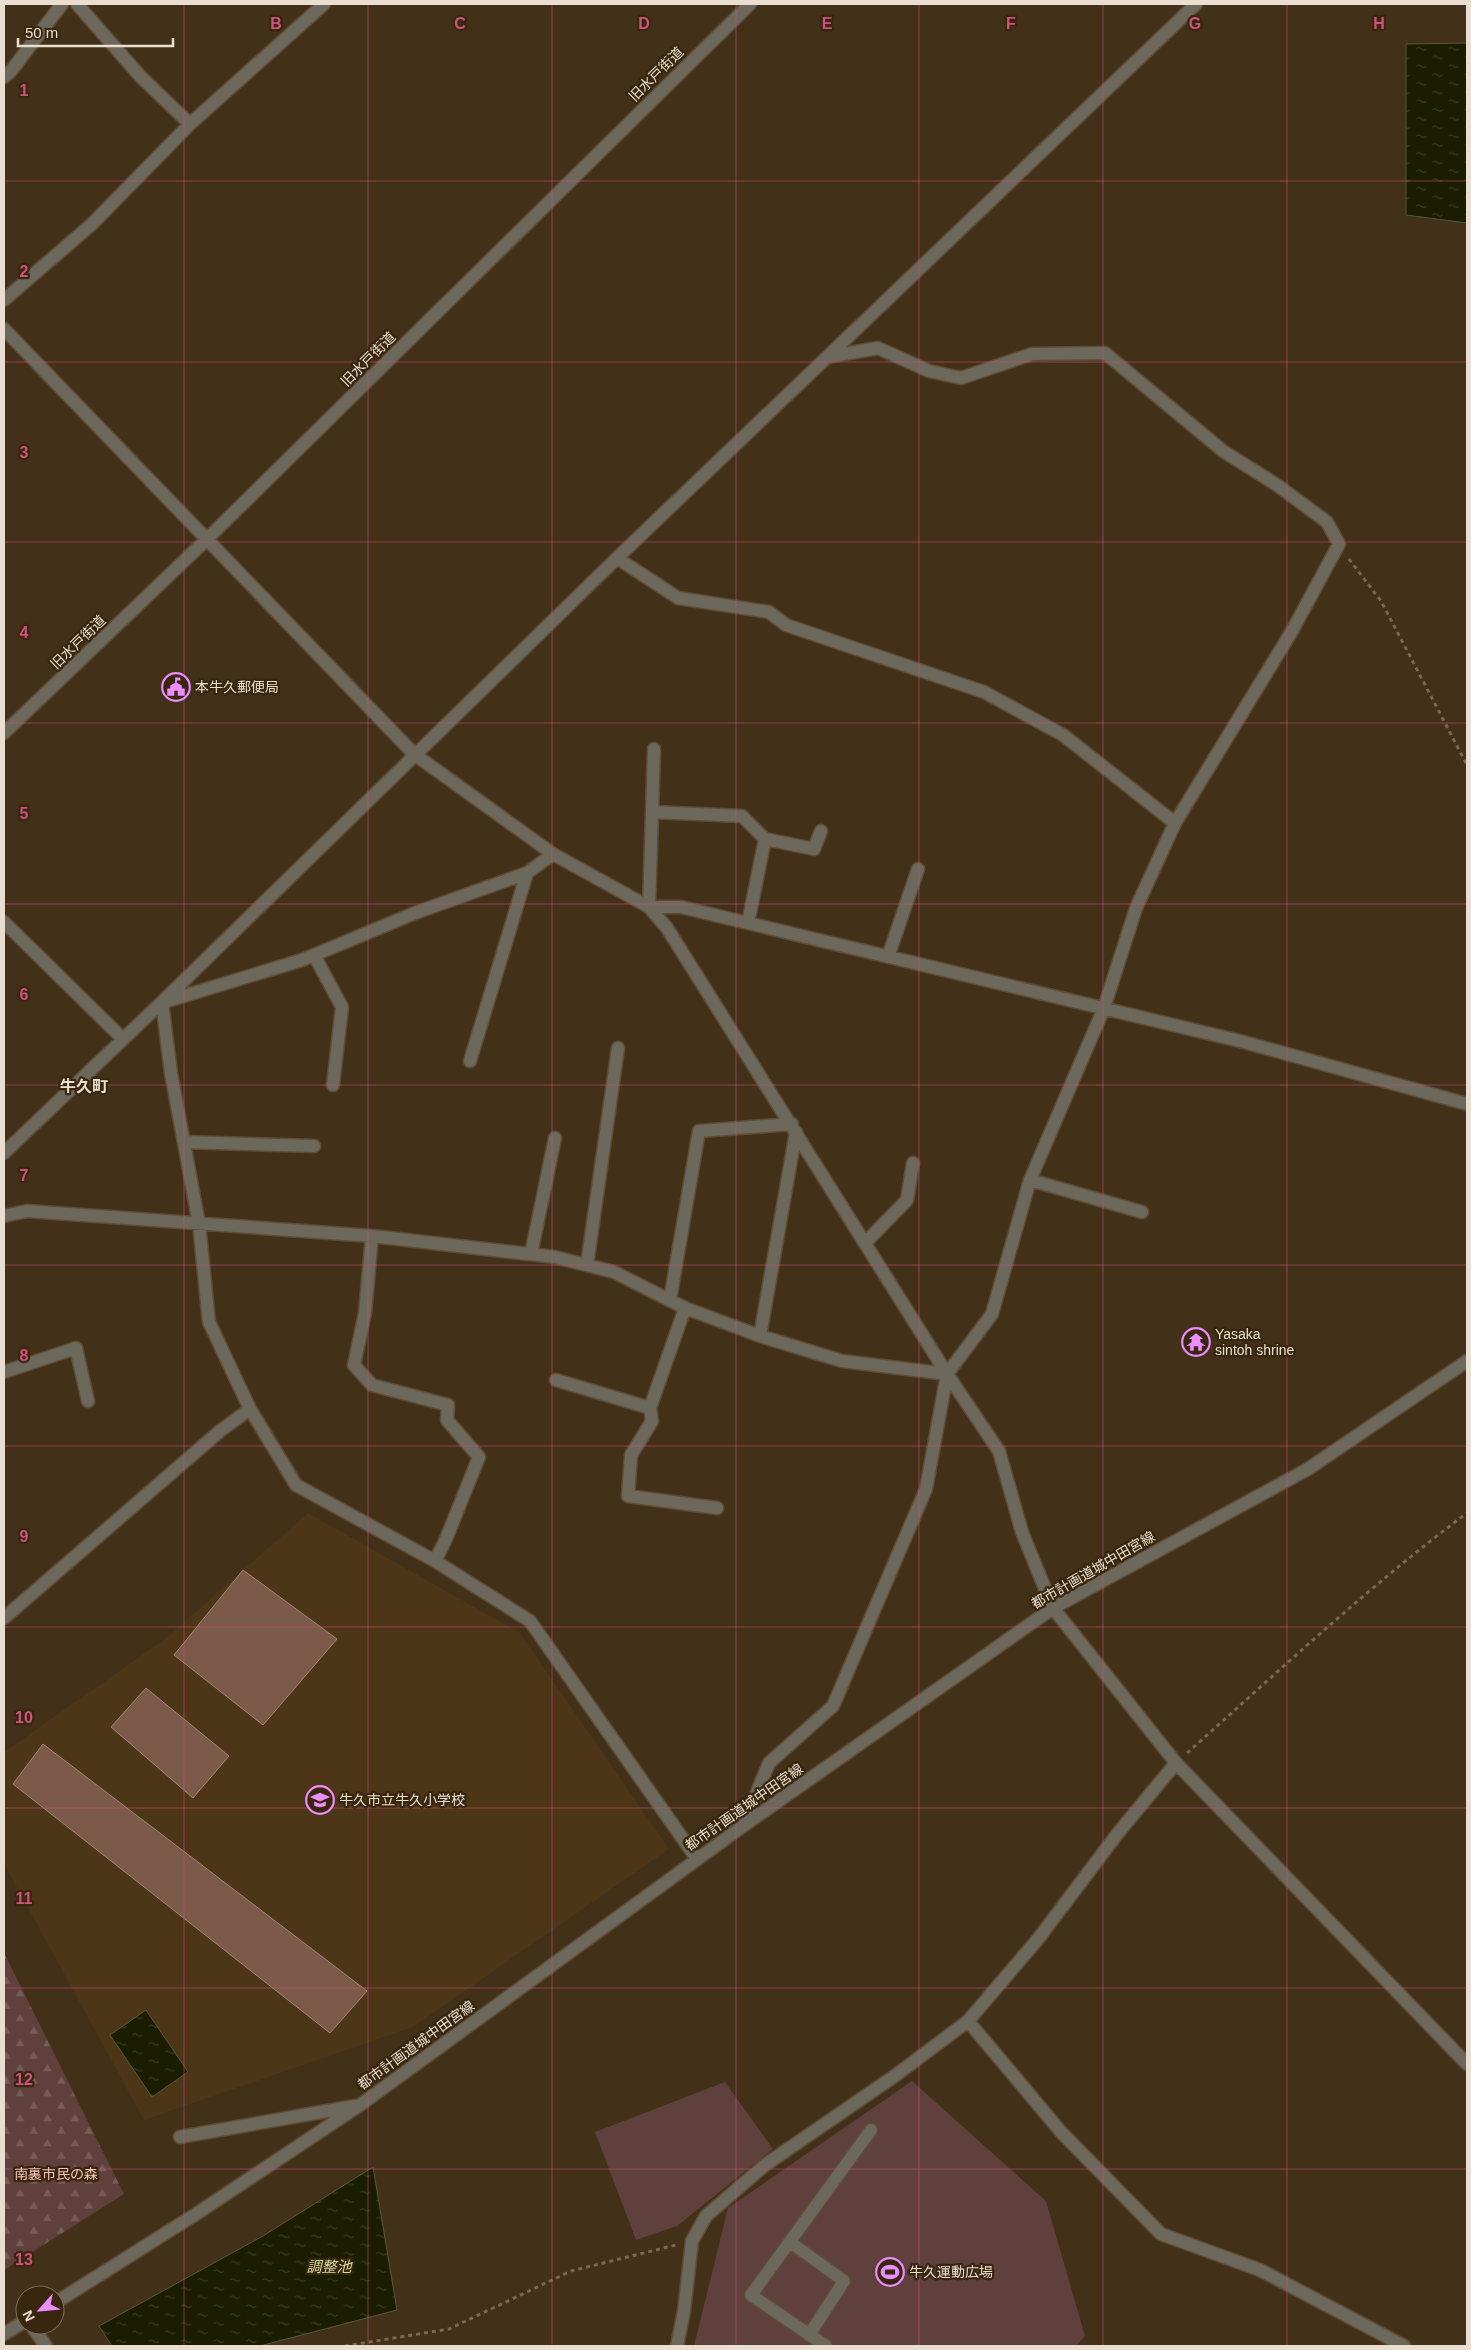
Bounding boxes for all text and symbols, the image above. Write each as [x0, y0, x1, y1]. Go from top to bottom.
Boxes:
scale bar [18, 15, 172, 47]
text: B [270, 15, 282, 32]
text: C [454, 15, 466, 32]
text: D [638, 15, 650, 32]
text: E [822, 15, 833, 32]
text: F [1006, 15, 1016, 32]
text: G [1189, 15, 1201, 32]
text: H [1373, 15, 1385, 32]
text: 50 m [25, 24, 58, 41]
street label: 旧水戸街道 [626, 44, 686, 104]
text: 1 [20, 82, 29, 99]
text: 2 [20, 263, 29, 280]
street label: 旧水戸街道 [338, 329, 398, 389]
text: 3 [20, 444, 29, 461]
street label: 旧水戸街道 [47, 612, 109, 672]
text: 4 [20, 624, 29, 641]
public building icon: 本牛久郵便局 [161, 672, 191, 702]
place label: 本牛久郵便局 [195, 679, 279, 695]
text: 5 [20, 805, 29, 822]
text: 6 [20, 986, 29, 1003]
district label: 牛久町 [60, 1078, 108, 1095]
text: 7 [20, 1167, 29, 1184]
place label: Yasaka sintoh shrine [1215, 1326, 1295, 1358]
temple icon: Yasaka sintoh shrine [1181, 1327, 1211, 1357]
text: 8 [20, 1347, 29, 1364]
text: 9 [20, 1528, 29, 1545]
street label: 都市計画道城中田宮線 [1028, 1528, 1158, 1612]
text: 10 [15, 1709, 33, 1726]
street label: 都市計画道城中田宮線 [682, 1760, 806, 1854]
school or university icon: 牛久市立牛久小学校 [305, 1785, 335, 1815]
place label: 牛久市立牛久小学校 [339, 1792, 465, 1808]
text: 11 [16, 1890, 33, 1907]
street label: 都市計画道城中田宮線 [355, 1997, 477, 2093]
text: 12 [15, 2071, 33, 2088]
park label: 南裏市民の森 [14, 2166, 98, 2182]
text: 13 [15, 2251, 33, 2268]
sports icon: 牛久運動広場 [875, 2257, 905, 2287]
water label: 調整池 [306, 2258, 353, 2275]
place label: 牛久運動広場 [909, 2264, 993, 2280]
north arrow [15, 2285, 65, 2335]
text: N [19, 2308, 38, 2324]

